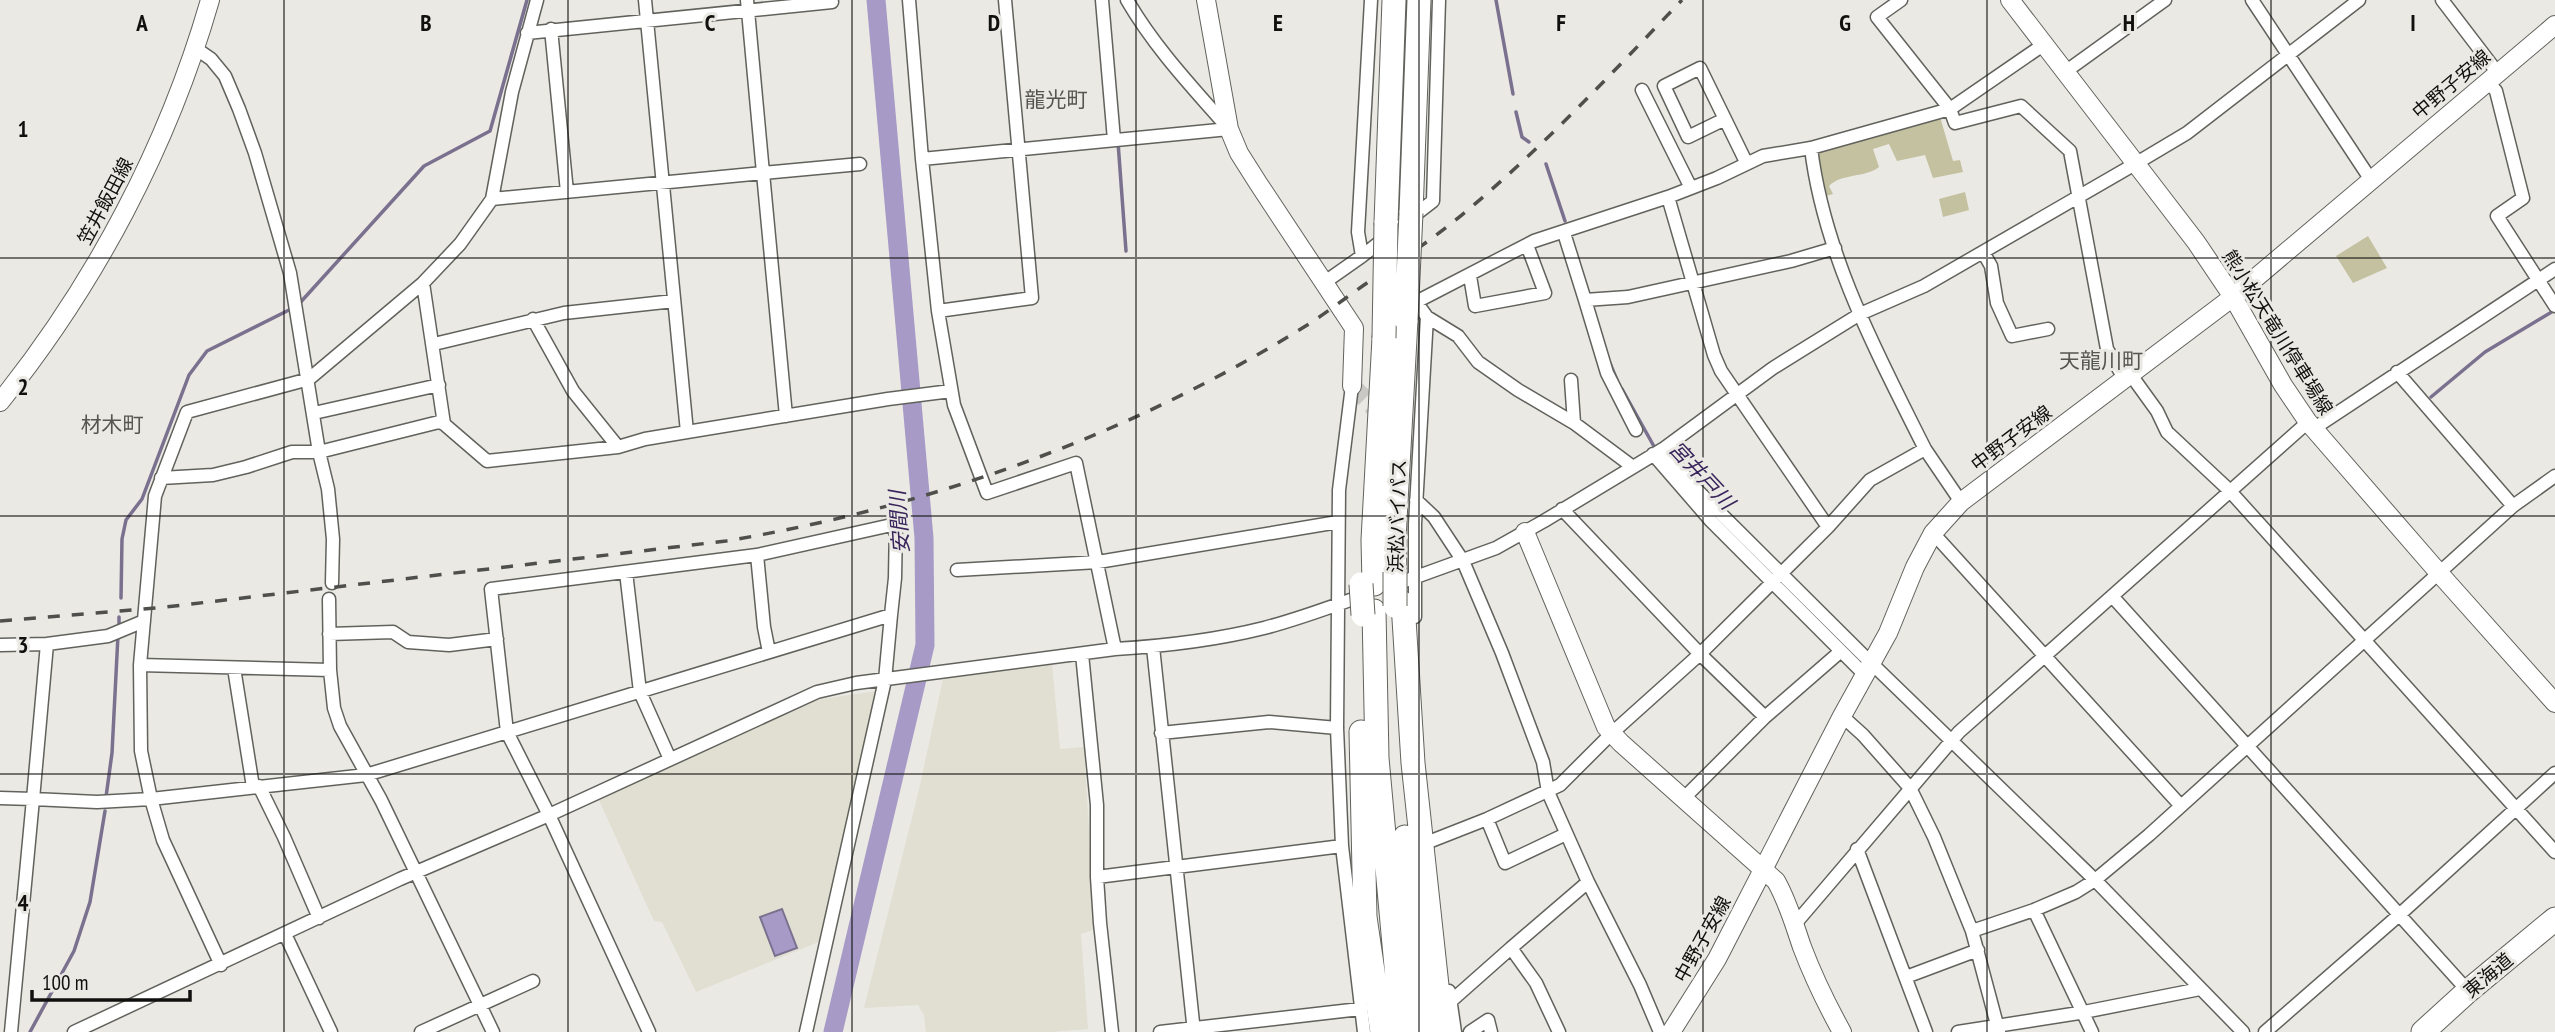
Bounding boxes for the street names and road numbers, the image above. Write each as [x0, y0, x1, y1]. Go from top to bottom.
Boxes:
street label: 中野子安線 [2407, 44, 2495, 124]
street label: 笠井飯田線 [72, 153, 138, 249]
street label: 熊小松天竜川停車場線 [2217, 245, 2339, 419]
street label: 中野子安線 [1966, 400, 2056, 476]
street label: 浜松バイパス [1383, 459, 1411, 573]
street label: 中野子安線 [1668, 892, 1736, 986]
street label: 東海道 [2458, 947, 2518, 1003]

